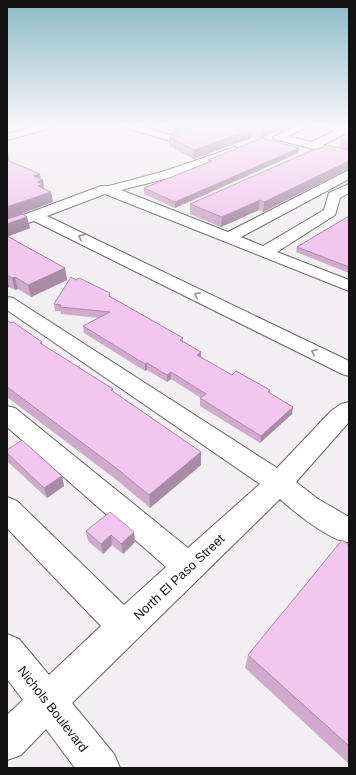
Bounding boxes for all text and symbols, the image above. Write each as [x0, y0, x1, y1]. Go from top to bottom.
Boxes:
one-way arrow [77, 234, 85, 242]
one-way arrow [194, 292, 202, 300]
one-way arrow [311, 349, 318, 357]
street label: North El Paso Street [131, 531, 228, 623]
street label: Nichols Boulevard [15, 663, 91, 755]

